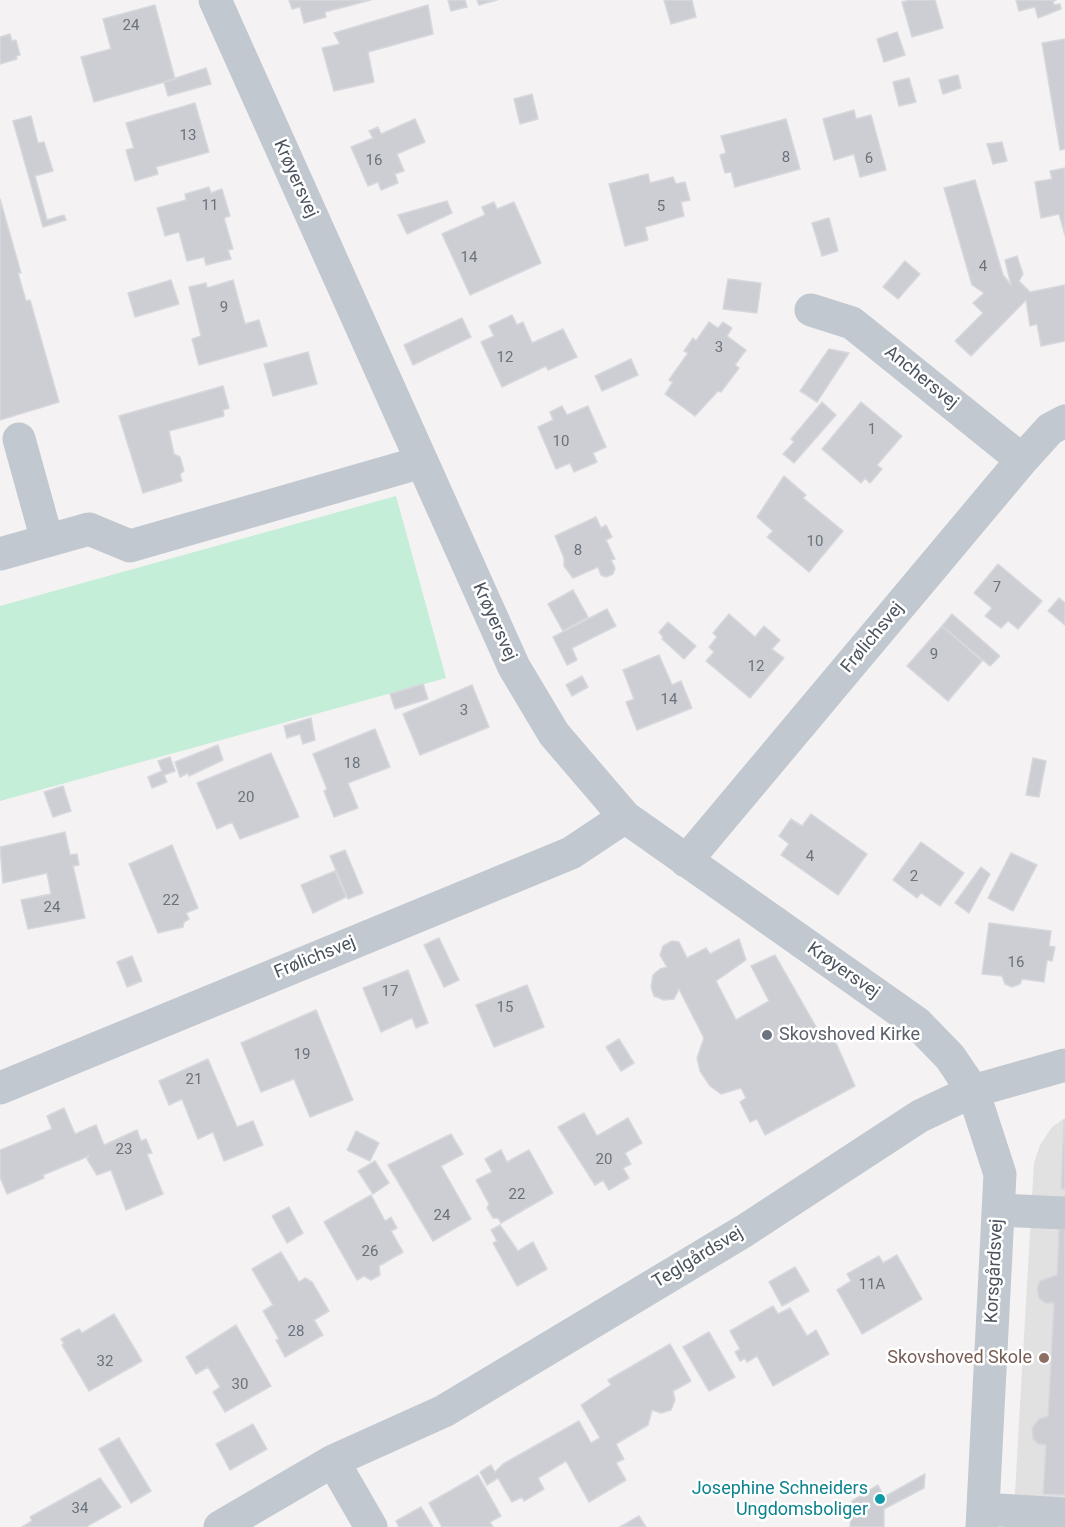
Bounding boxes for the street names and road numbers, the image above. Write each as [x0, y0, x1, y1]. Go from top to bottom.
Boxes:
street label: Krøyersvej [268, 137, 322, 221]
street label: Anchersvej [880, 342, 962, 414]
street label: Krøyersvej [467, 580, 521, 664]
street label: Frølichsvej [837, 598, 909, 678]
street label: Frølichsvej [271, 932, 359, 984]
street label: Krøyersvej [803, 938, 883, 1004]
street label: Korsgårdsvej [981, 1218, 1009, 1324]
street label: Teglgårdsvej [649, 1223, 747, 1293]

